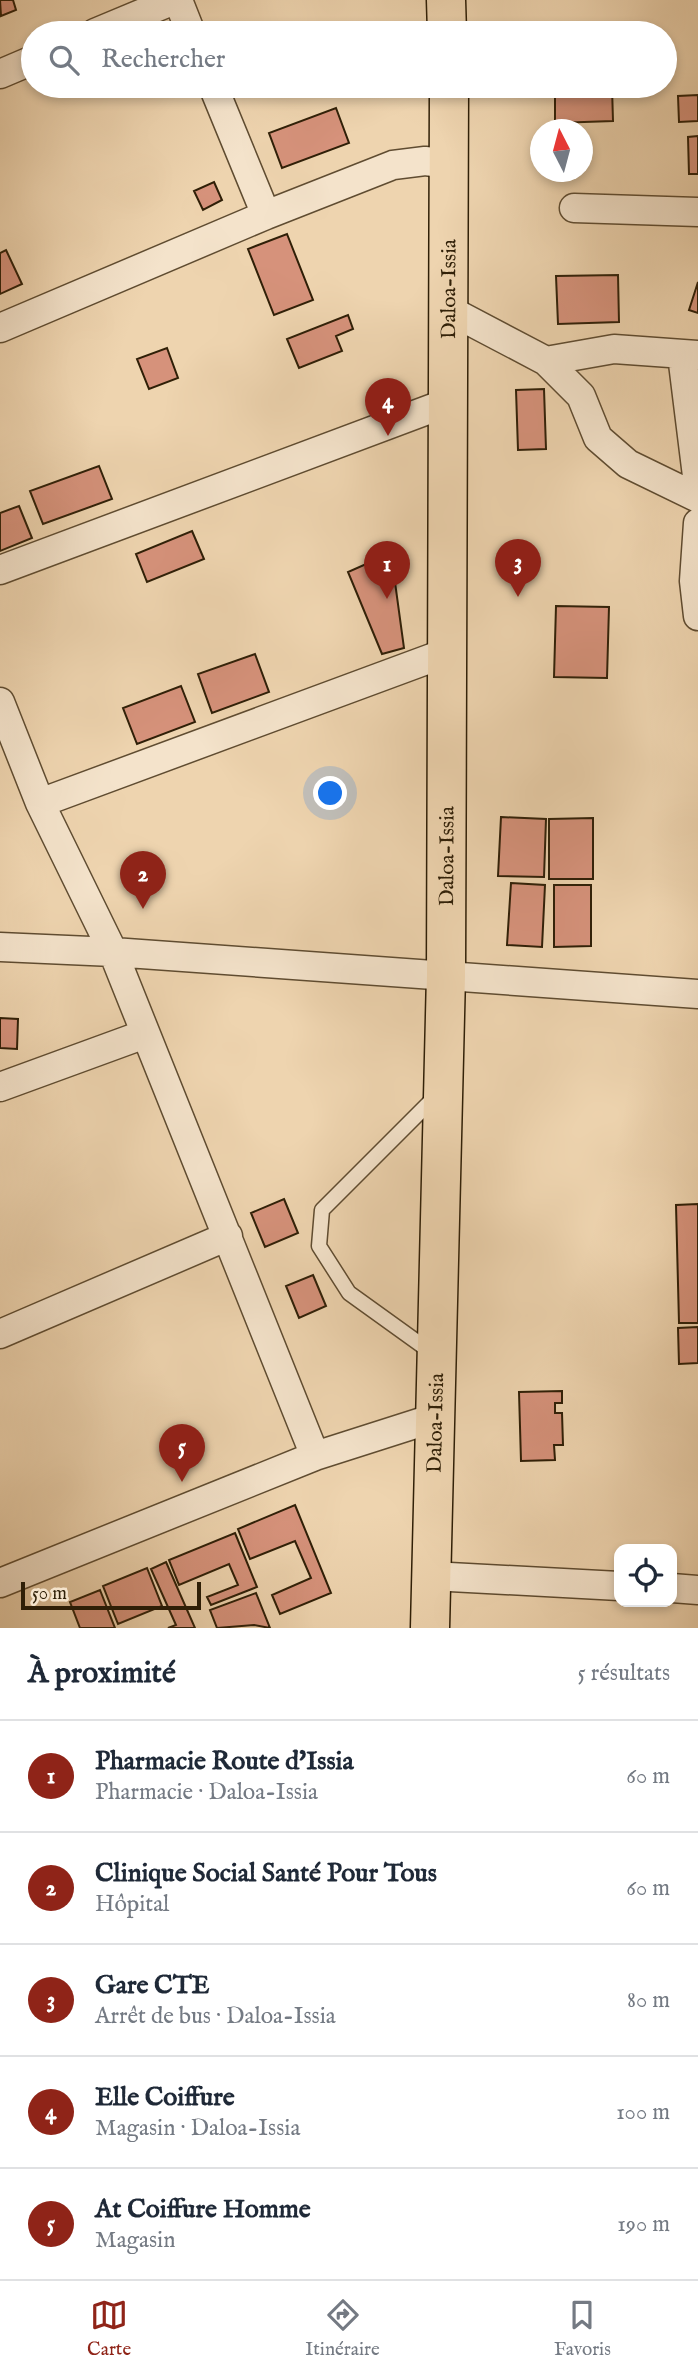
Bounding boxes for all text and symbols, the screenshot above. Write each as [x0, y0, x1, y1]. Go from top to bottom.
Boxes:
search box [21, 21, 677, 98]
icon: search [45, 41, 83, 79]
text: Rechercher [101, 43, 225, 76]
north arrow [530, 119, 593, 182]
street label: Daloa-Issia [436, 238, 463, 339]
pin: 4 [365, 378, 411, 436]
pin: 3 [495, 539, 541, 597]
pin: 1 [364, 541, 410, 599]
your location [313, 776, 347, 810]
street label: Daloa-Issia [434, 805, 462, 906]
pin: 2 [120, 851, 166, 909]
street label: Daloa-Issia [422, 1372, 451, 1474]
pin: 5 [159, 1424, 205, 1482]
map controls [614, 1544, 677, 1607]
button: locate [614, 1544, 677, 1607]
scale bar [21, 1579, 201, 1611]
text: 50 m [32, 1582, 67, 1606]
text: À proximité [28, 1655, 176, 1693]
text: 5 résultats [578, 1659, 670, 1688]
text: Pharmacie Route d'Issia [95, 1745, 354, 1778]
text: 1 [47, 1762, 55, 1791]
text: 60 m [626, 1762, 670, 1791]
text: Pharmacie · Daloa-Issia [95, 1778, 318, 1807]
text: Clinique Social Santé Pour Tous [95, 1857, 437, 1890]
text: 2 [46, 1874, 56, 1903]
text: 60 m [626, 1874, 670, 1903]
text: Hôpital [95, 1890, 169, 1919]
text: Gare CTE [95, 1969, 210, 2002]
text: 3 [47, 1986, 55, 2015]
text: 80 m [627, 1986, 670, 2015]
text: Arrêt de bus · Daloa-Issia [95, 2002, 336, 2031]
text: Elle Coiffure [95, 2081, 235, 2114]
text: 4 [45, 2098, 57, 2127]
text: 100 m [616, 2098, 670, 2127]
text: Magasin · Daloa-Issia [95, 2114, 300, 2143]
text: At Coiffure Homme [95, 2193, 311, 2226]
text: 5 [47, 2210, 55, 2239]
text: 190 m [617, 2210, 670, 2239]
text: Magasin [95, 2226, 175, 2255]
tab: Carte [87, 2296, 131, 2362]
tab: Itinéraire [305, 2296, 380, 2362]
tab: Favoris [554, 2296, 611, 2362]

